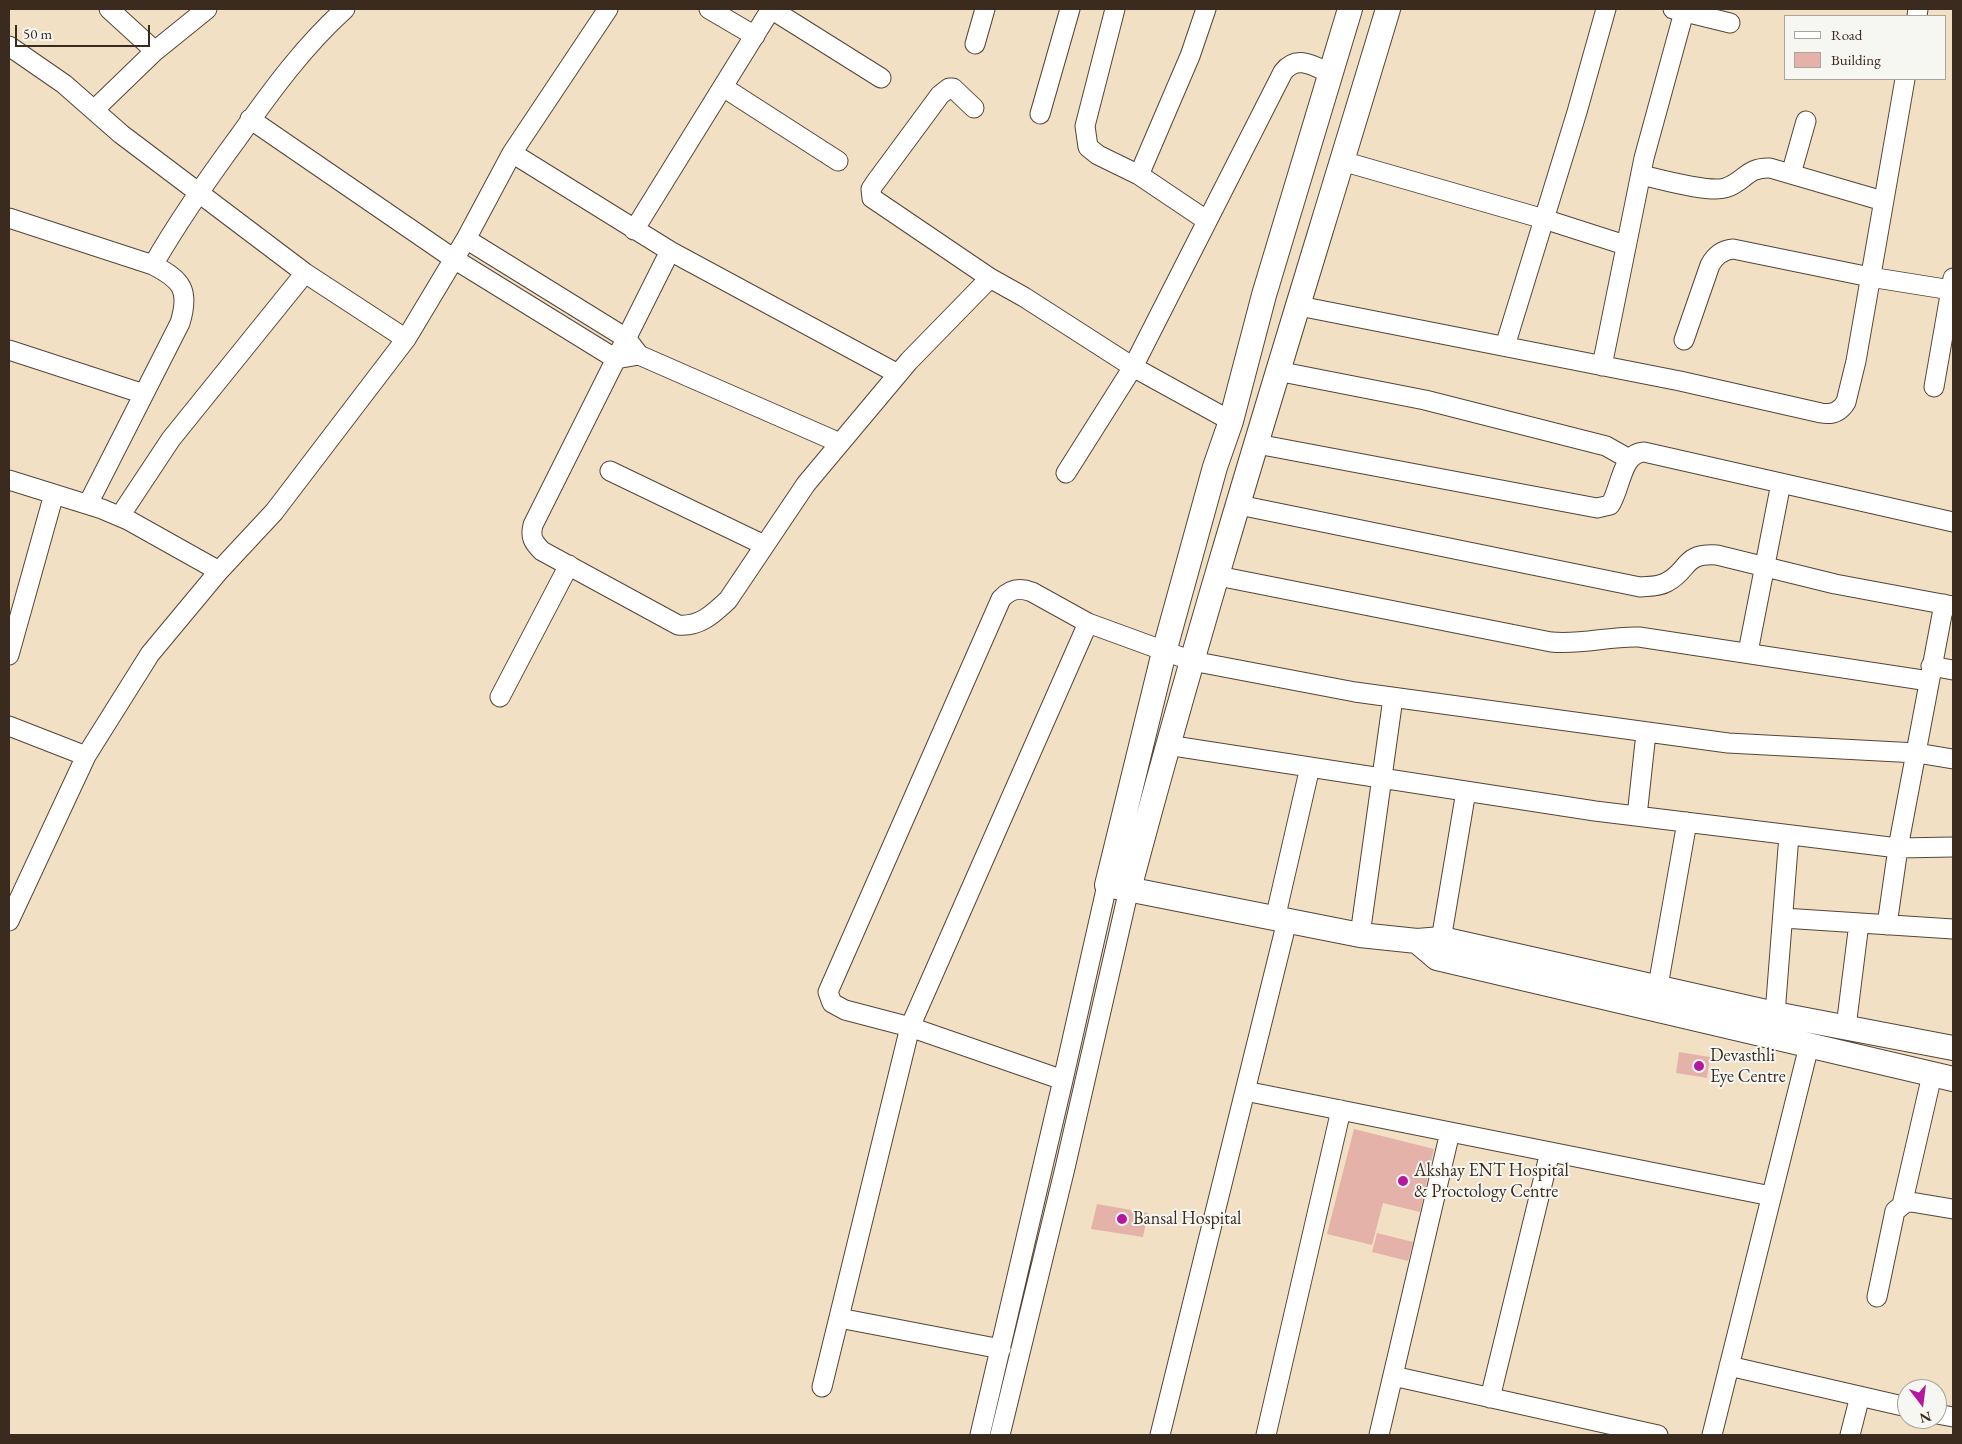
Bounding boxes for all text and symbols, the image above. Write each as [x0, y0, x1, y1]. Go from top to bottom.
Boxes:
scale bar [18, 15, 152, 47]
legend [1784, 15, 1947, 80]
text: 50 m [23, 24, 52, 43]
text: Road [1831, 25, 1862, 44]
text: Building [1831, 50, 1881, 69]
place label: Devasthli Eye Centre [1710, 1045, 1786, 1088]
marker: Devasthli Eye Centre [1692, 1059, 1706, 1073]
place label: Akshay ENT Hospital & Proctology Centre [1414, 1160, 1569, 1202]
marker: Akshay ENT Hospital & Proctology Centre [1396, 1174, 1410, 1188]
place label: Bansal Hospital [1133, 1208, 1241, 1230]
marker: Bansal Hospital [1115, 1212, 1129, 1226]
north arrow [1897, 1379, 1947, 1429]
text: N [1918, 1407, 1933, 1428]

